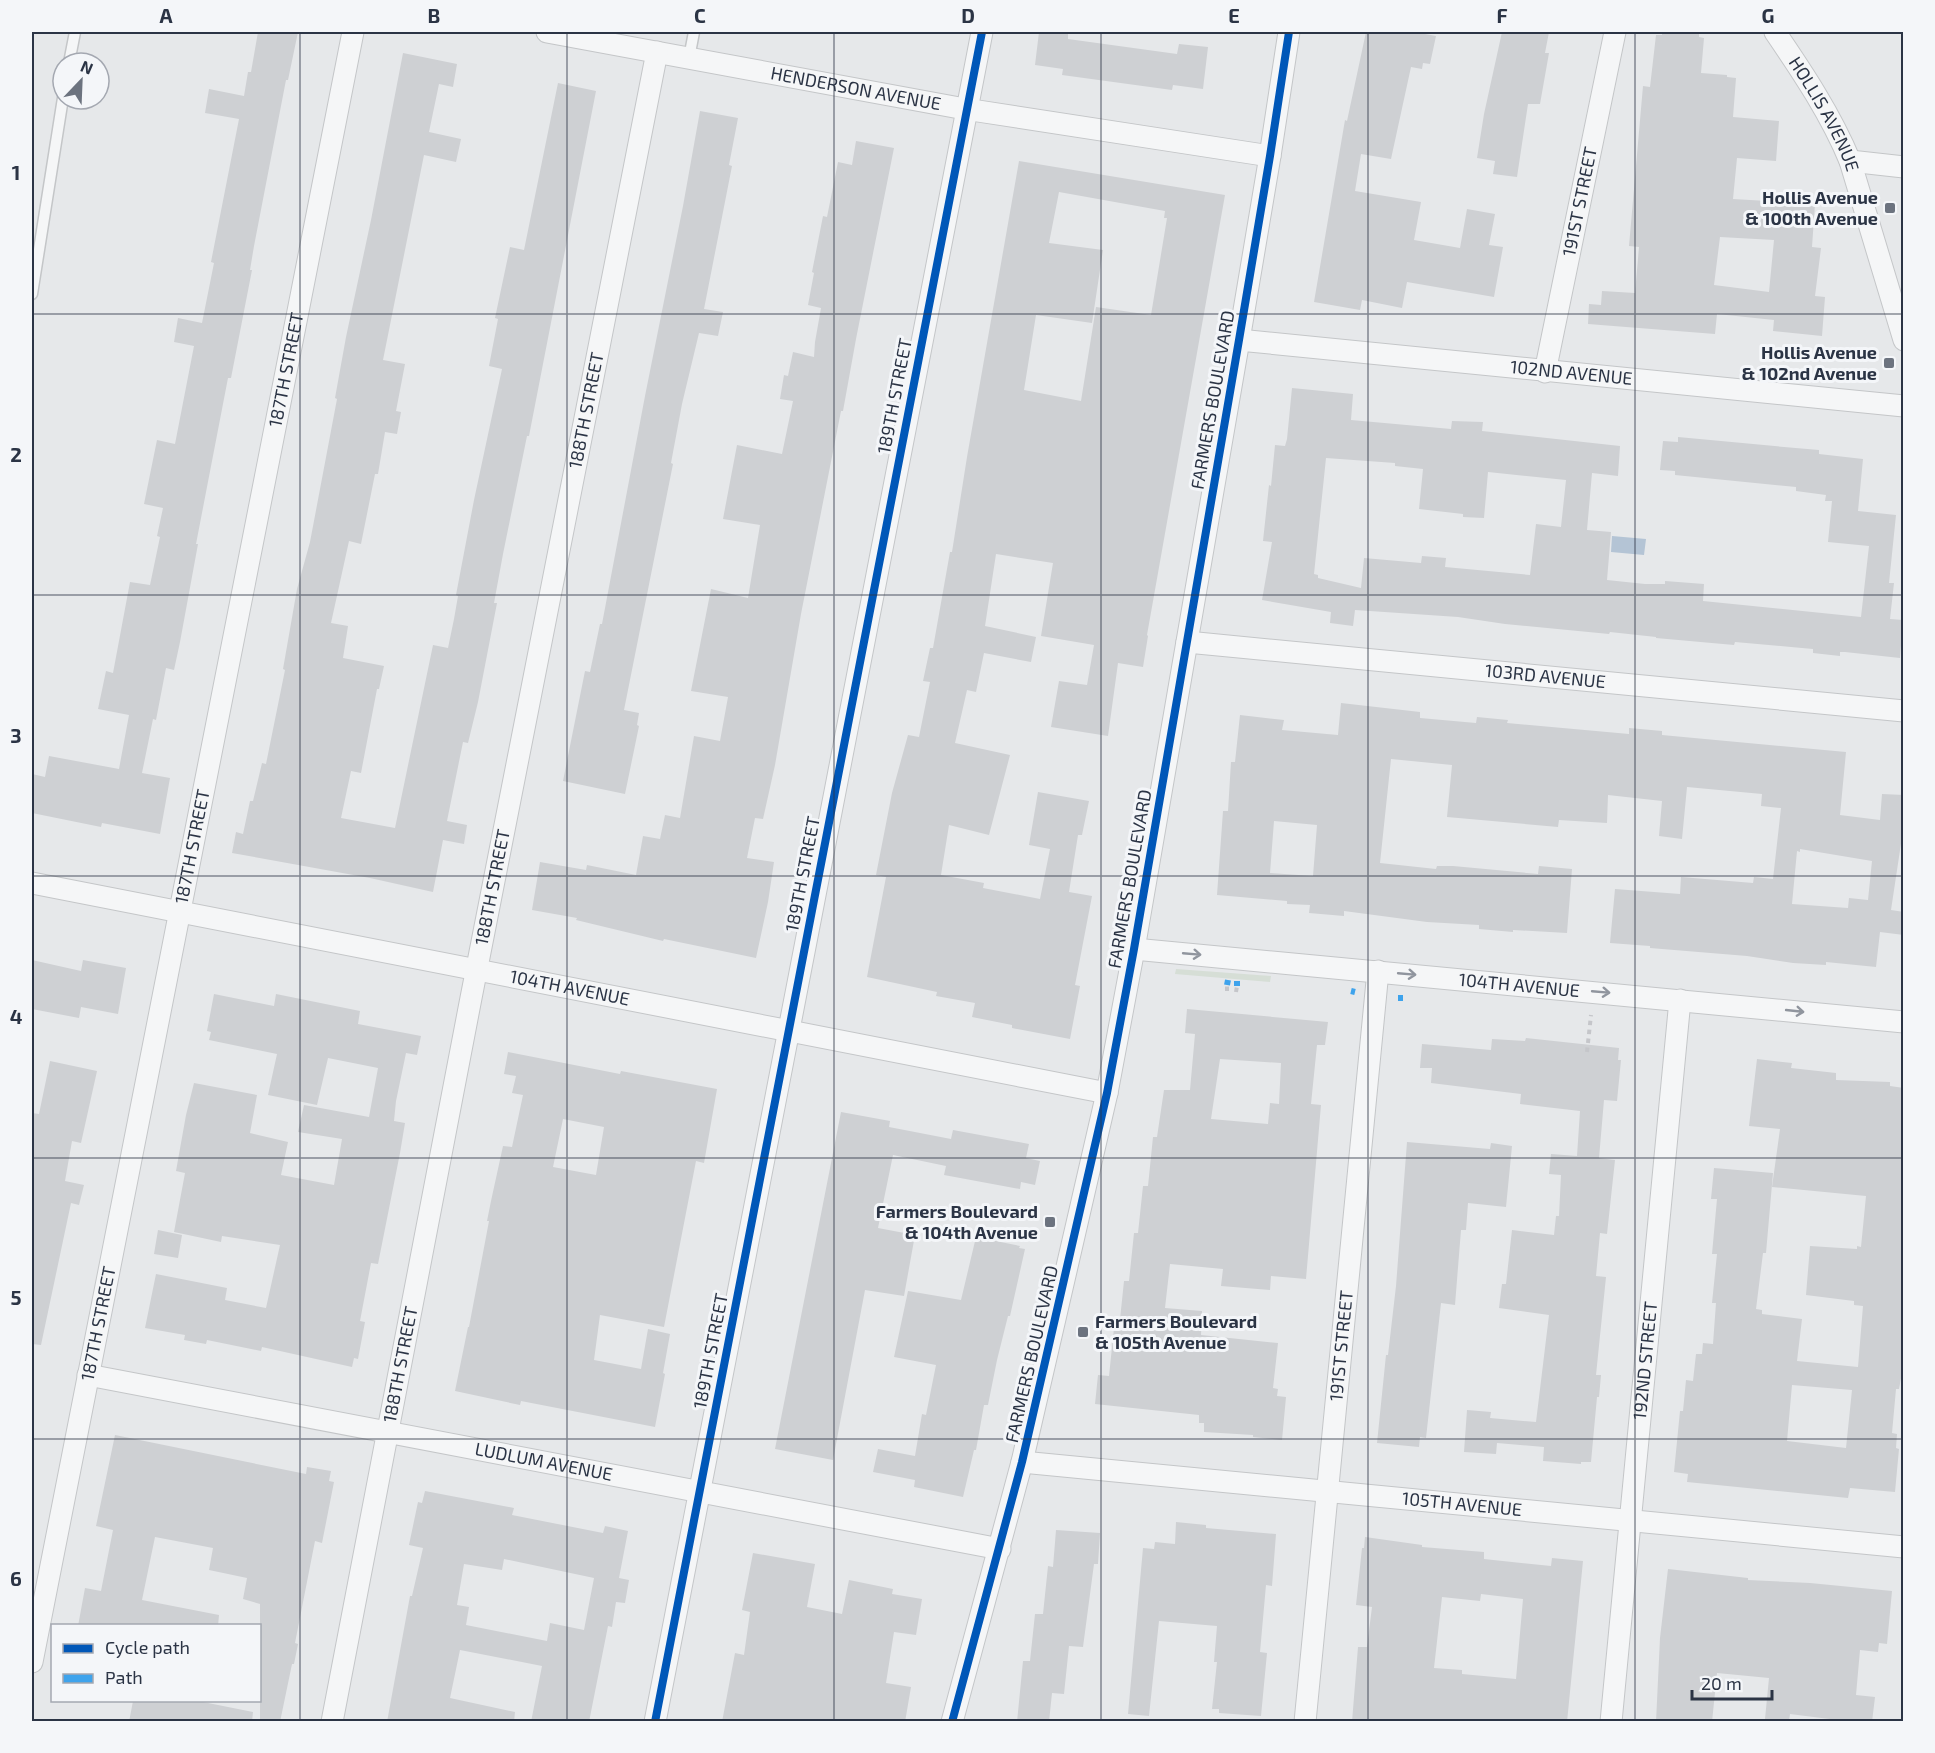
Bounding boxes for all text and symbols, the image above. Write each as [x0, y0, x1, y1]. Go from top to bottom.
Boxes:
text: A [159, 3, 173, 27]
text: B [428, 3, 440, 27]
text: C [694, 3, 706, 27]
text: D [961, 3, 975, 27]
text: E [1228, 3, 1240, 27]
text: F [1496, 3, 1508, 27]
text: G [1762, 3, 1774, 27]
north arrow [51, 51, 111, 111]
street label: HOLLIS AVENUE [1785, 52, 1864, 174]
text: N [78, 56, 96, 78]
street label: HENDERSON AVENUE [769, 61, 943, 114]
street label: 191ST STREET [1557, 144, 1601, 258]
text: 1 [12, 160, 20, 184]
place label: Hollis Avenue & 100th Avenue [1745, 186, 1878, 229]
marker: Hollis Avenue & 100th Avenue [1883, 201, 1897, 215]
street label: FARMERS BOULEVARD [1185, 309, 1239, 491]
street label: 187TH STREET [263, 310, 308, 429]
street label: 189TH STREET [872, 336, 916, 455]
place label: Hollis Avenue & 102nd Avenue [1742, 341, 1877, 384]
street label: 188TH STREET [563, 350, 608, 470]
street label: 102ND AVENUE [1509, 355, 1634, 389]
marker: Hollis Avenue & 102nd Avenue [1882, 356, 1896, 370]
text: 2 [10, 442, 22, 466]
street label: 103RD AVENUE [1484, 659, 1607, 692]
text: 3 [10, 723, 22, 747]
street label: 187TH STREET [170, 787, 214, 906]
street label: FARMERS BOULEVARD [1102, 788, 1156, 970]
street label: 189TH STREET [780, 814, 824, 933]
street label: 188TH STREET [470, 827, 514, 947]
one-way arrow [1182, 949, 1201, 960]
street label: 104TH AVENUE [508, 965, 632, 1010]
street label: 104TH AVENUE [1458, 968, 1581, 1001]
one-way arrow [1397, 969, 1417, 980]
one-way arrow [1591, 987, 1611, 998]
text: 4 [10, 1004, 23, 1028]
one-way arrow [1785, 1006, 1805, 1017]
place label: Farmers Boulevard & 104th Avenue [876, 1200, 1038, 1243]
marker: Farmers Boulevard & 104th Avenue [1043, 1215, 1057, 1229]
street label: FARMERS BOULEVARD [1000, 1263, 1062, 1445]
street label: 187TH STREET [76, 1264, 120, 1382]
text: 5 [10, 1285, 22, 1309]
street label: 191ST STREET [1324, 1289, 1357, 1402]
street label: 189TH STREET [688, 1291, 732, 1410]
street label: 192ND STREET [1628, 1300, 1661, 1421]
street label: 188TH STREET [378, 1304, 422, 1424]
place label: Farmers Boulevard & 105th Avenue [1095, 1310, 1257, 1353]
marker: Farmers Boulevard & 105th Avenue [1076, 1325, 1090, 1339]
street label: LUDLUM AVENUE [473, 1437, 615, 1485]
street label: 105TH AVENUE [1401, 1487, 1523, 1520]
text: 6 [10, 1566, 22, 1590]
legend [51, 1624, 261, 1702]
text: Cycle path [105, 1636, 190, 1658]
scale bar [1692, 1663, 1772, 1701]
text: Path [105, 1666, 143, 1688]
text: 20 m [1701, 1672, 1742, 1694]

